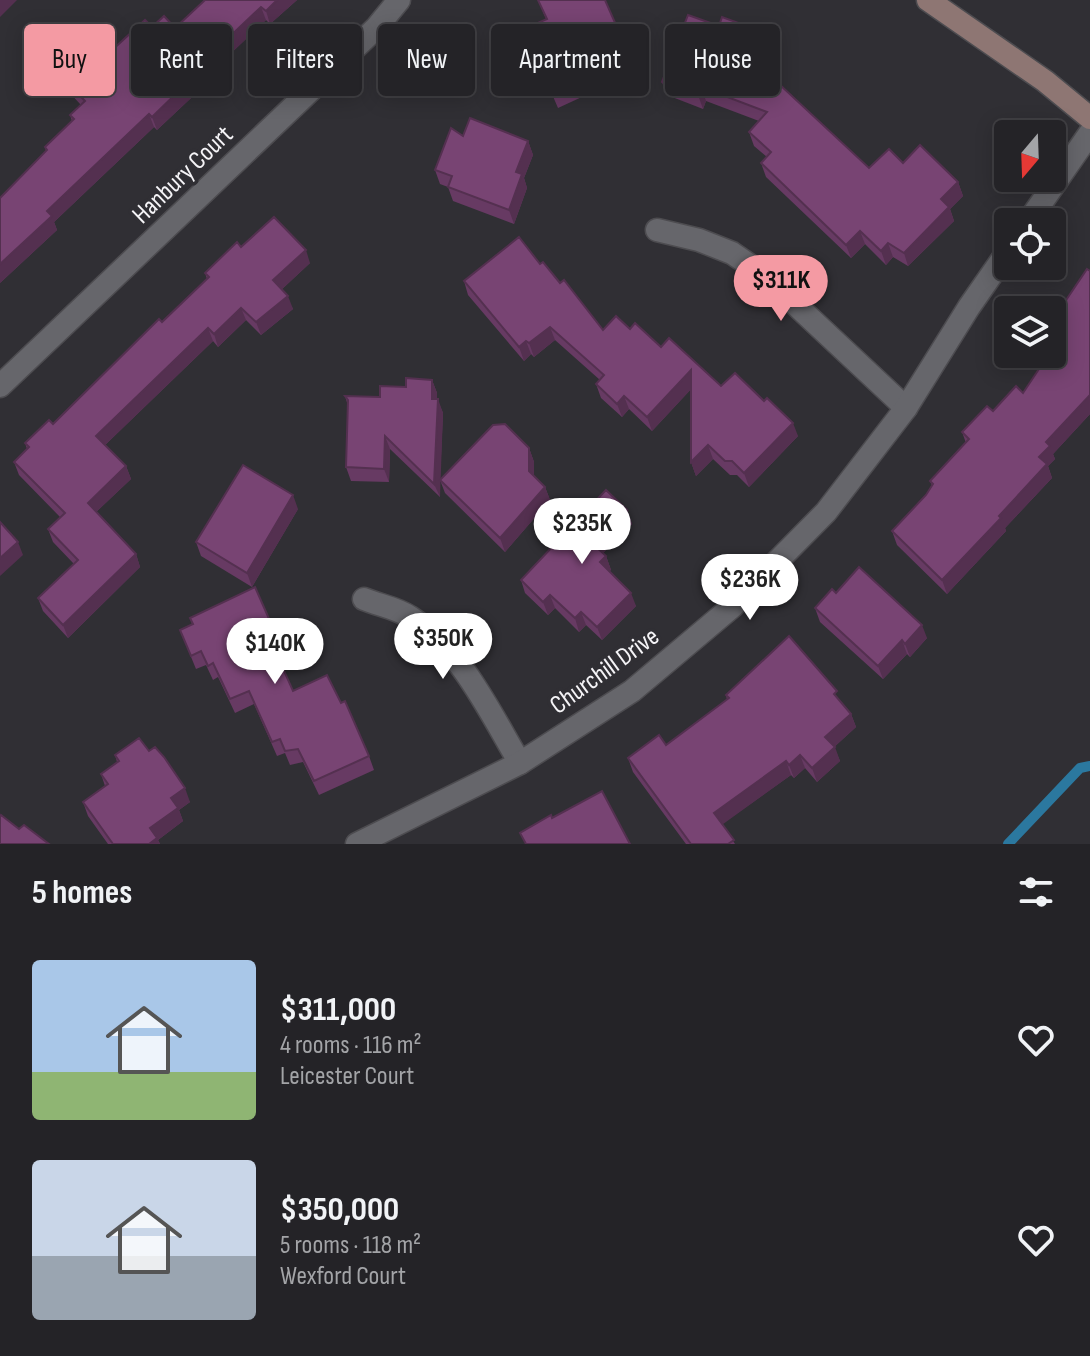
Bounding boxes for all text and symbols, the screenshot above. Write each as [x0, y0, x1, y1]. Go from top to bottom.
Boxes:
chip: Buy [24, 24, 115, 96]
chip: Rent [131, 24, 232, 96]
chip: Filters [248, 24, 362, 96]
chip: New [378, 24, 475, 96]
chip: Apartment [491, 24, 649, 96]
chip: House [665, 24, 780, 96]
street label: Hanbury Court [126, 120, 240, 231]
north arrow [994, 120, 1066, 192]
map controls [994, 120, 1066, 368]
button: locate [994, 208, 1066, 280]
pin: $311K [725, 255, 837, 323]
text: $311K [752, 265, 810, 296]
button: layers [994, 296, 1066, 368]
pin: $235K [526, 498, 638, 566]
text: $235K [552, 508, 612, 539]
pin: $236K [694, 554, 806, 622]
text: $236K [719, 564, 781, 595]
pin: $350K [387, 613, 499, 681]
pin: $140K [219, 618, 331, 686]
street label: Churchill Drive [544, 621, 665, 721]
text: $350K [412, 623, 474, 654]
text: $140K [245, 628, 306, 659]
icon: filters [1014, 870, 1058, 914]
text: 5 homes [32, 872, 132, 913]
text: $311,000 [280, 989, 396, 1030]
icon: home [96, 992, 192, 1088]
icon: heart [1014, 1018, 1058, 1062]
text: 4 rooms · 116 m² [280, 1030, 422, 1061]
text: Leicester Court [280, 1061, 414, 1092]
text: $350,000 [280, 1189, 399, 1230]
icon: home [96, 1192, 192, 1288]
icon: heart [1014, 1218, 1058, 1262]
text: 5 rooms · 118 m² [280, 1230, 421, 1261]
text: Wexford Court [280, 1261, 406, 1292]

